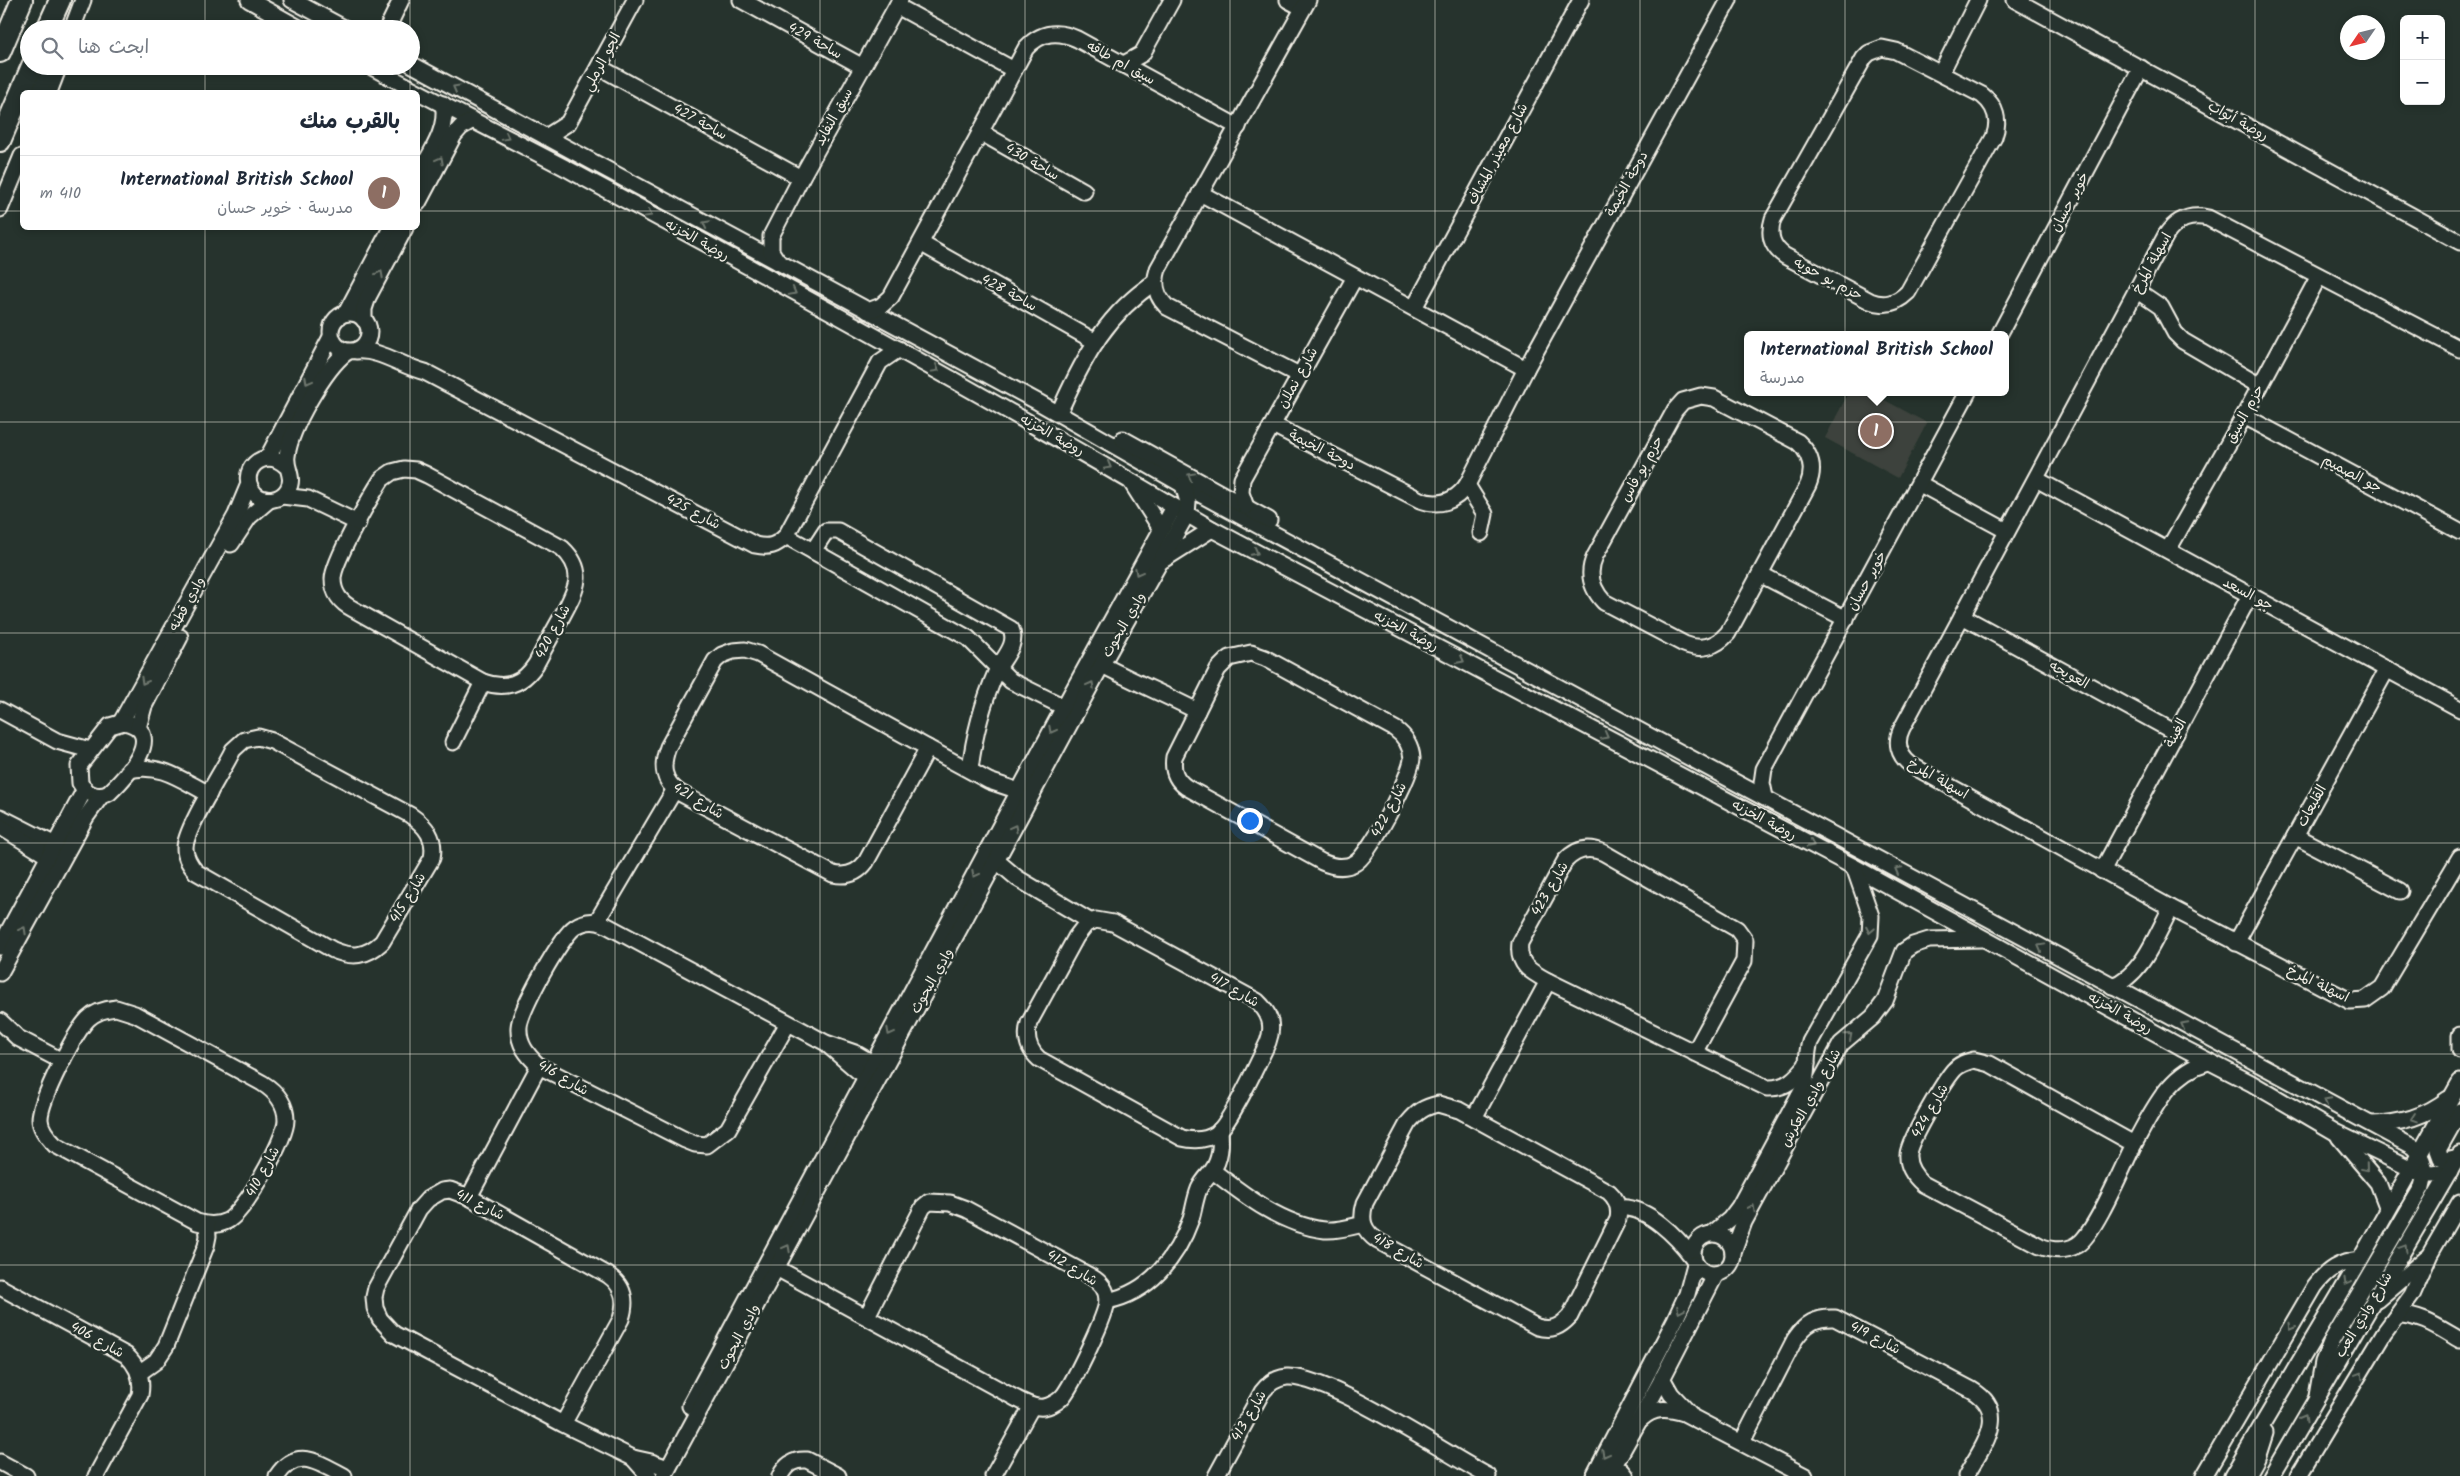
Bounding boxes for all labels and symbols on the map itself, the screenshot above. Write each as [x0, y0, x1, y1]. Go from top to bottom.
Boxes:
north arrow [2340, 15, 2385, 60]
street label: ساحة 429 [784, 17, 846, 65]
street label: الجو الرملي [577, 28, 628, 96]
street label: سيق ام طاقه [1083, 35, 1159, 91]
one-way arrow [452, 84, 461, 94]
street label: سيق النفايد [809, 84, 859, 150]
street label: روضة أبواب [2204, 95, 2272, 147]
street label: ساحة 427 [669, 98, 731, 146]
street label: شارع معيذر المشاف [1462, 99, 1534, 209]
one-way arrow [501, 131, 510, 141]
street label: ساحة 430 [1001, 138, 1063, 186]
street label: دوحة الخيمة [1600, 147, 1654, 221]
one-way arrow [434, 156, 444, 165]
street label: خوير حسان [2045, 168, 2095, 236]
one-way arrow [644, 207, 653, 217]
street label: روضة الخزنه [661, 213, 733, 267]
one-way arrow [703, 220, 712, 230]
street label: اسهلة المرخ [2126, 228, 2178, 298]
street label: حزم بو حويه [1789, 252, 1867, 306]
street label: ساحة 428 [977, 269, 1041, 317]
one-way arrow [374, 271, 384, 280]
one-way arrow [788, 285, 797, 295]
street label: شارع نملان [1272, 343, 1324, 413]
one-way arrow [930, 363, 939, 373]
one-way arrow [304, 375, 314, 384]
street label: حزم السيق [2220, 381, 2270, 447]
street label: روضة الخزنه [1016, 408, 1088, 462]
pin: 1 [1860, 412, 1892, 450]
street label: دوحة الخيمة [1285, 424, 1359, 476]
street label: حزم بو فاس [1615, 432, 1669, 506]
street label: جو الصميم [2318, 449, 2386, 499]
one-way arrow [1102, 460, 1111, 470]
one-way arrow [1187, 473, 1196, 483]
street label: شارع 425 [662, 488, 724, 536]
one-way arrow [1250, 546, 1259, 556]
street label: خوير حسان [1842, 547, 1892, 615]
one-way arrow [1134, 567, 1144, 576]
street label: جو السعد [2219, 571, 2277, 617]
street label: وادي قطنه [163, 573, 211, 635]
street label: وادي البحوث [1096, 588, 1152, 662]
street label: شارع 420 [529, 601, 577, 663]
street label: روضة الخزنه [1369, 605, 1443, 657]
one-way arrow [1456, 654, 1465, 664]
street label: العويجه [2045, 655, 2093, 695]
one-way arrow [140, 676, 150, 685]
one-way arrow [1085, 681, 1095, 690]
street label: الغينة [2159, 714, 2193, 752]
one-way arrow [1048, 725, 1058, 734]
one-way arrow [1599, 730, 1608, 740]
street label: اسهلة المرخ [1904, 753, 1972, 805]
street label: شارع 421 [668, 777, 728, 825]
street label: شارع 422 [1365, 778, 1413, 842]
street label: القليعات [2291, 781, 2333, 831]
street label: روضة الخزنه [1727, 794, 1801, 846]
your location [1237, 808, 1263, 834]
one-way arrow [1007, 824, 1017, 833]
one-way arrow [1805, 838, 1814, 848]
street label: شارع 423 [1526, 858, 1574, 920]
one-way arrow [1895, 866, 1904, 876]
one-way arrow [971, 868, 981, 877]
street label: شارع 415 [384, 869, 432, 927]
one-way arrow [1865, 925, 1876, 934]
one-way arrow [17, 926, 27, 935]
street label: وادي البحوث [905, 944, 959, 1018]
one-way arrow [2037, 944, 2046, 954]
street label: اسهلة المرخ [2283, 959, 2353, 1009]
street label: شارع 417 [1205, 967, 1263, 1013]
street label: روضة الخزنه [2084, 986, 2156, 1040]
one-way arrow [2180, 1021, 2189, 1031]
one-way arrow [886, 1027, 896, 1036]
one-way arrow [1844, 1033, 1853, 1042]
street label: شارع وادي العكرش [1775, 1045, 1847, 1151]
street label: شارع 416 [533, 1055, 593, 1101]
street label: شارع 424 [1906, 1080, 1954, 1142]
one-way arrow [2324, 1097, 2333, 1107]
one-way arrow [2410, 1112, 2419, 1122]
street label: شارع 410 [240, 1143, 286, 1201]
one-way arrow [2360, 1162, 2368, 1171]
street label: شارع 411 [452, 1184, 508, 1226]
one-way arrow [1746, 1204, 1756, 1213]
street label: شارع 418 [1368, 1227, 1428, 1275]
one-way arrow [781, 1244, 791, 1253]
street label: شارع 412 [1042, 1244, 1102, 1292]
one-way arrow [2397, 1245, 2407, 1254]
street label: شارع وادي العب [2330, 1268, 2398, 1362]
one-way arrow [2343, 1276, 2353, 1285]
street label: وادي البحوث [712, 1300, 766, 1374]
one-way arrow [1676, 1305, 1686, 1314]
street label: شارع 419 [1846, 1315, 1904, 1361]
street label: شارع 406 [66, 1316, 128, 1364]
one-way arrow [2288, 1321, 2298, 1330]
one-way arrow [2353, 1371, 2363, 1380]
street label: شارع 413 [1225, 1386, 1273, 1446]
one-way arrow [2297, 1415, 2307, 1424]
one-way arrow [1602, 1449, 1612, 1458]

